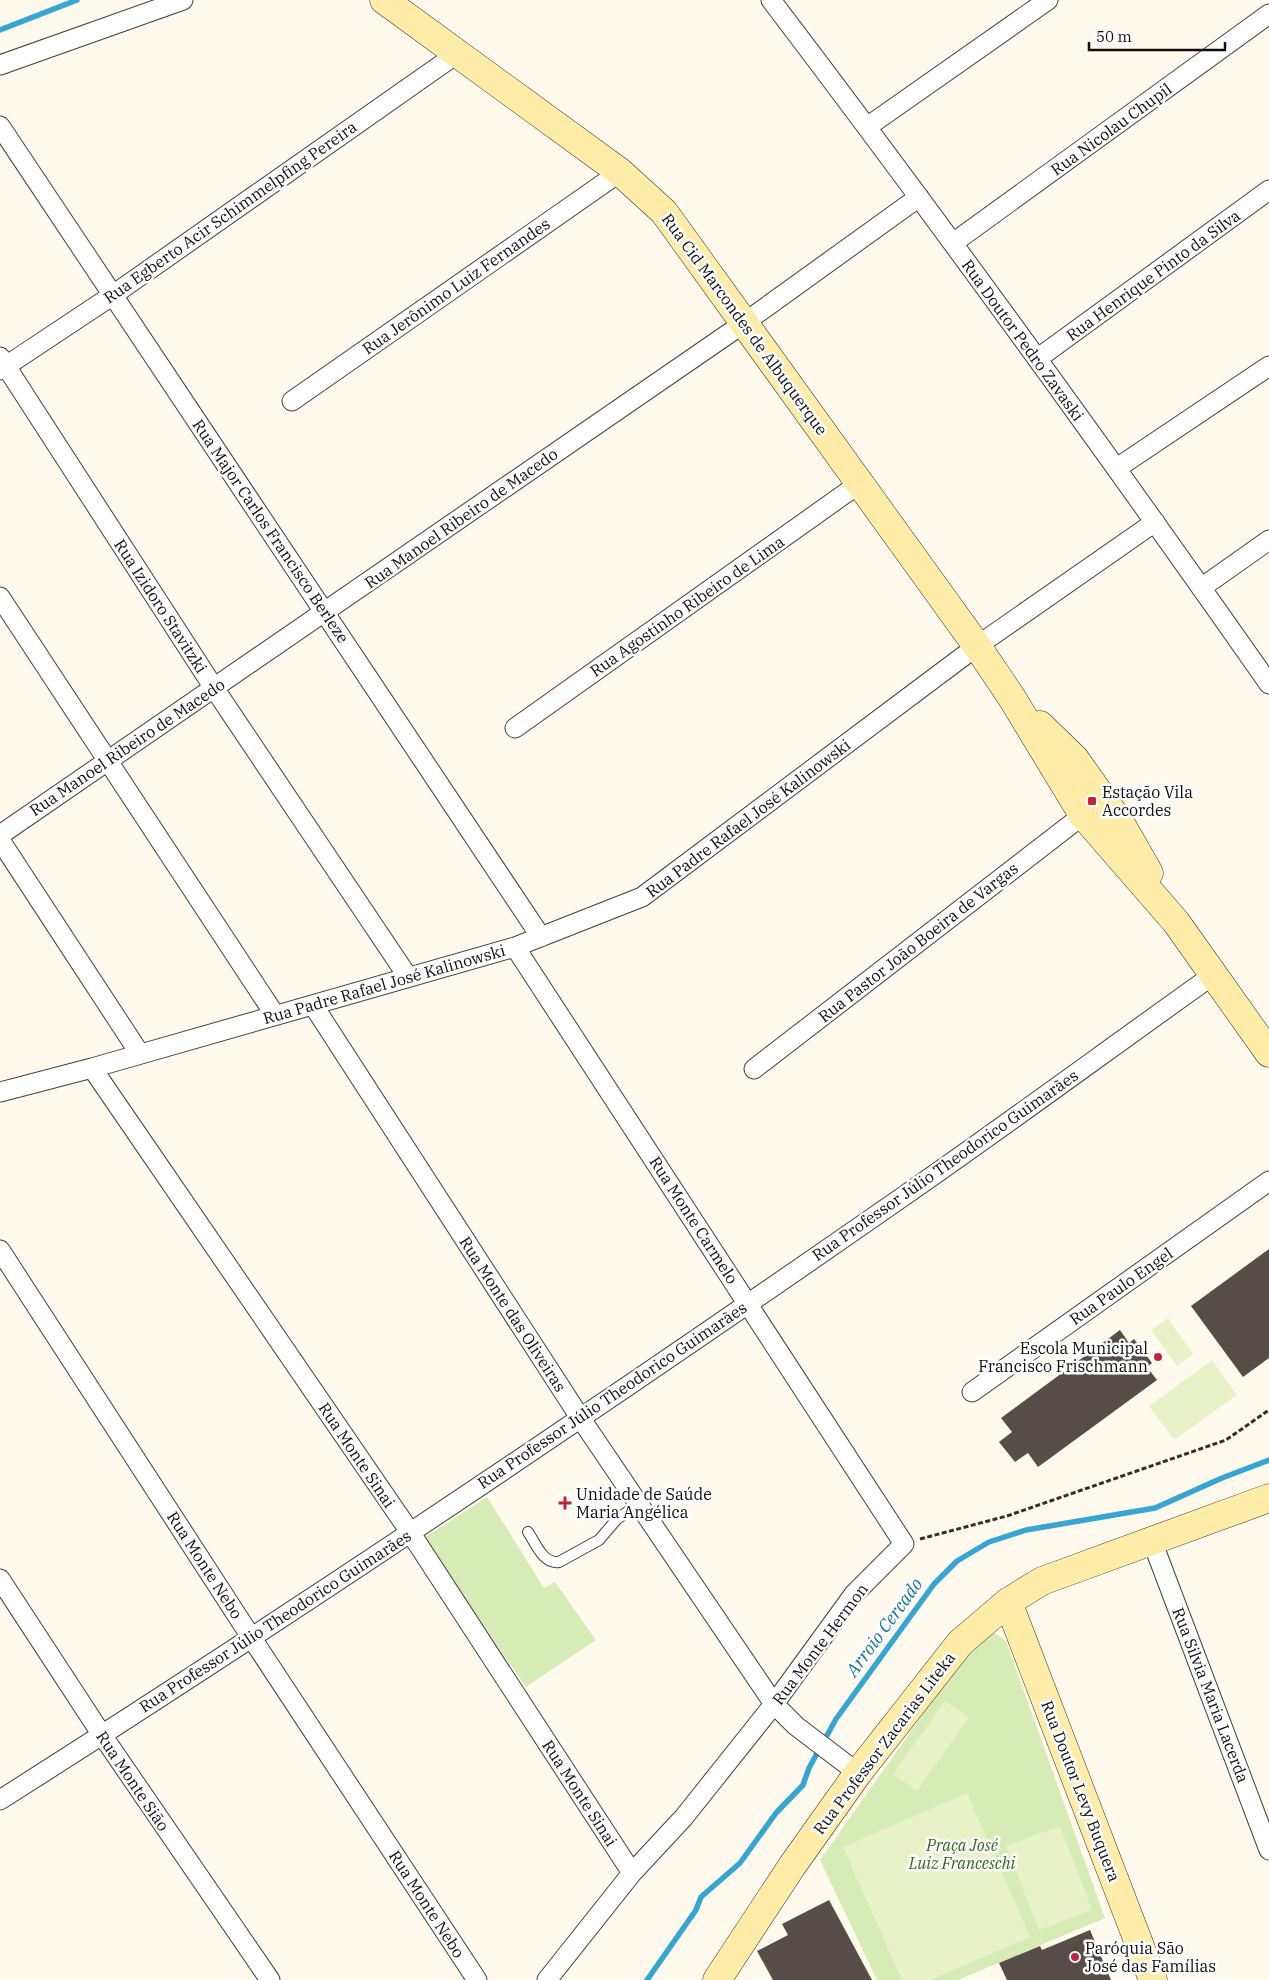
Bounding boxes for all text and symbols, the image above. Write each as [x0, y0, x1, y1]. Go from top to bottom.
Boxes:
scale bar [1089, 20, 1225, 52]
text: 50 m [1096, 27, 1132, 46]
street label: Rua Nicolau Chupil [1047, 78, 1176, 180]
street label: Rua Egberto Acir Schimmelpfing Pereira [99, 116, 361, 308]
street label: Rua Henrique Pinto da Silva [1062, 205, 1244, 345]
street label: Rua Cid Marcondes de Albuquerque [658, 209, 832, 439]
street label: Rua Jerônimo Luiz Fernandes [358, 213, 554, 359]
street label: Rua Doutor Pedro Zavaski [958, 255, 1088, 425]
street label: Rua Major Carlos Francisco Berleze [188, 415, 354, 647]
street label: Rua Manoel Ribeiro de Macedo [360, 443, 562, 593]
street label: Rua Agostinho Ribeiro de Lima [586, 531, 788, 681]
street label: Rua Izidoro Stavitzki [110, 535, 212, 677]
street label: Rua Manoel Ribeiro de Macedo [25, 674, 229, 820]
street label: Rua Padre Rafael José Kalinowski [642, 734, 854, 902]
place label: Estação Vila Accordes [1102, 782, 1193, 820]
marker: Estação Vila Accordes [1086, 795, 1098, 807]
street label: Rua Pastor João Boeira de Vargas [814, 858, 1022, 1026]
street label: Rua Padre Rafael José Kalinowski [261, 940, 507, 1028]
street label: Rua Professor Júlio Theodorico Guimarães [808, 1065, 1082, 1265]
street label: Rua Monte Carmelo [645, 1153, 743, 1287]
street label: Rua Monte das Oliveiras [455, 1233, 571, 1395]
street label: Rua Paulo Engel [1066, 1243, 1177, 1329]
street label: Rua Professor Júlio Theodorico Guimarães [474, 1297, 750, 1493]
place label: Escola Municipal Francisco Frischmann [978, 1338, 1148, 1376]
marker: Escola Municipal Francisco Frischmann [1152, 1351, 1164, 1363]
street label: Rua Monte Sinai [314, 1399, 400, 1511]
place label: Unidade de Saúde Maria Angélica [576, 1484, 712, 1522]
marker: Unidade de Saúde Maria Angélica [558, 1496, 572, 1510]
street label: Rua Monte Nebo [163, 1508, 247, 1622]
street label: Rua Professor Júlio Theodorico Guimarães [135, 1525, 415, 1717]
water label: Arroio Cercado [840, 1573, 928, 1682]
street label: Rua Monte Hermon [768, 1579, 872, 1709]
street label: Rua Silvia Maria Lacerda [1168, 1605, 1254, 1786]
street label: Rua Professor Zacarias Liteka [809, 1648, 959, 1838]
street label: Rua Doutor Levy Buquera [1037, 1698, 1125, 1885]
street label: Rua Monte Sião [92, 1727, 174, 1835]
street label: Rua Monte Sinai [538, 1736, 622, 1850]
park label: Praça José Luiz Franceschi [908, 1835, 1015, 1873]
street label: Rua Monte Nebo [385, 1847, 469, 1961]
place label: Paróquia São José das Famílias [1085, 1938, 1216, 1976]
marker: Paróquia São José das Famílias [1069, 1951, 1081, 1963]

